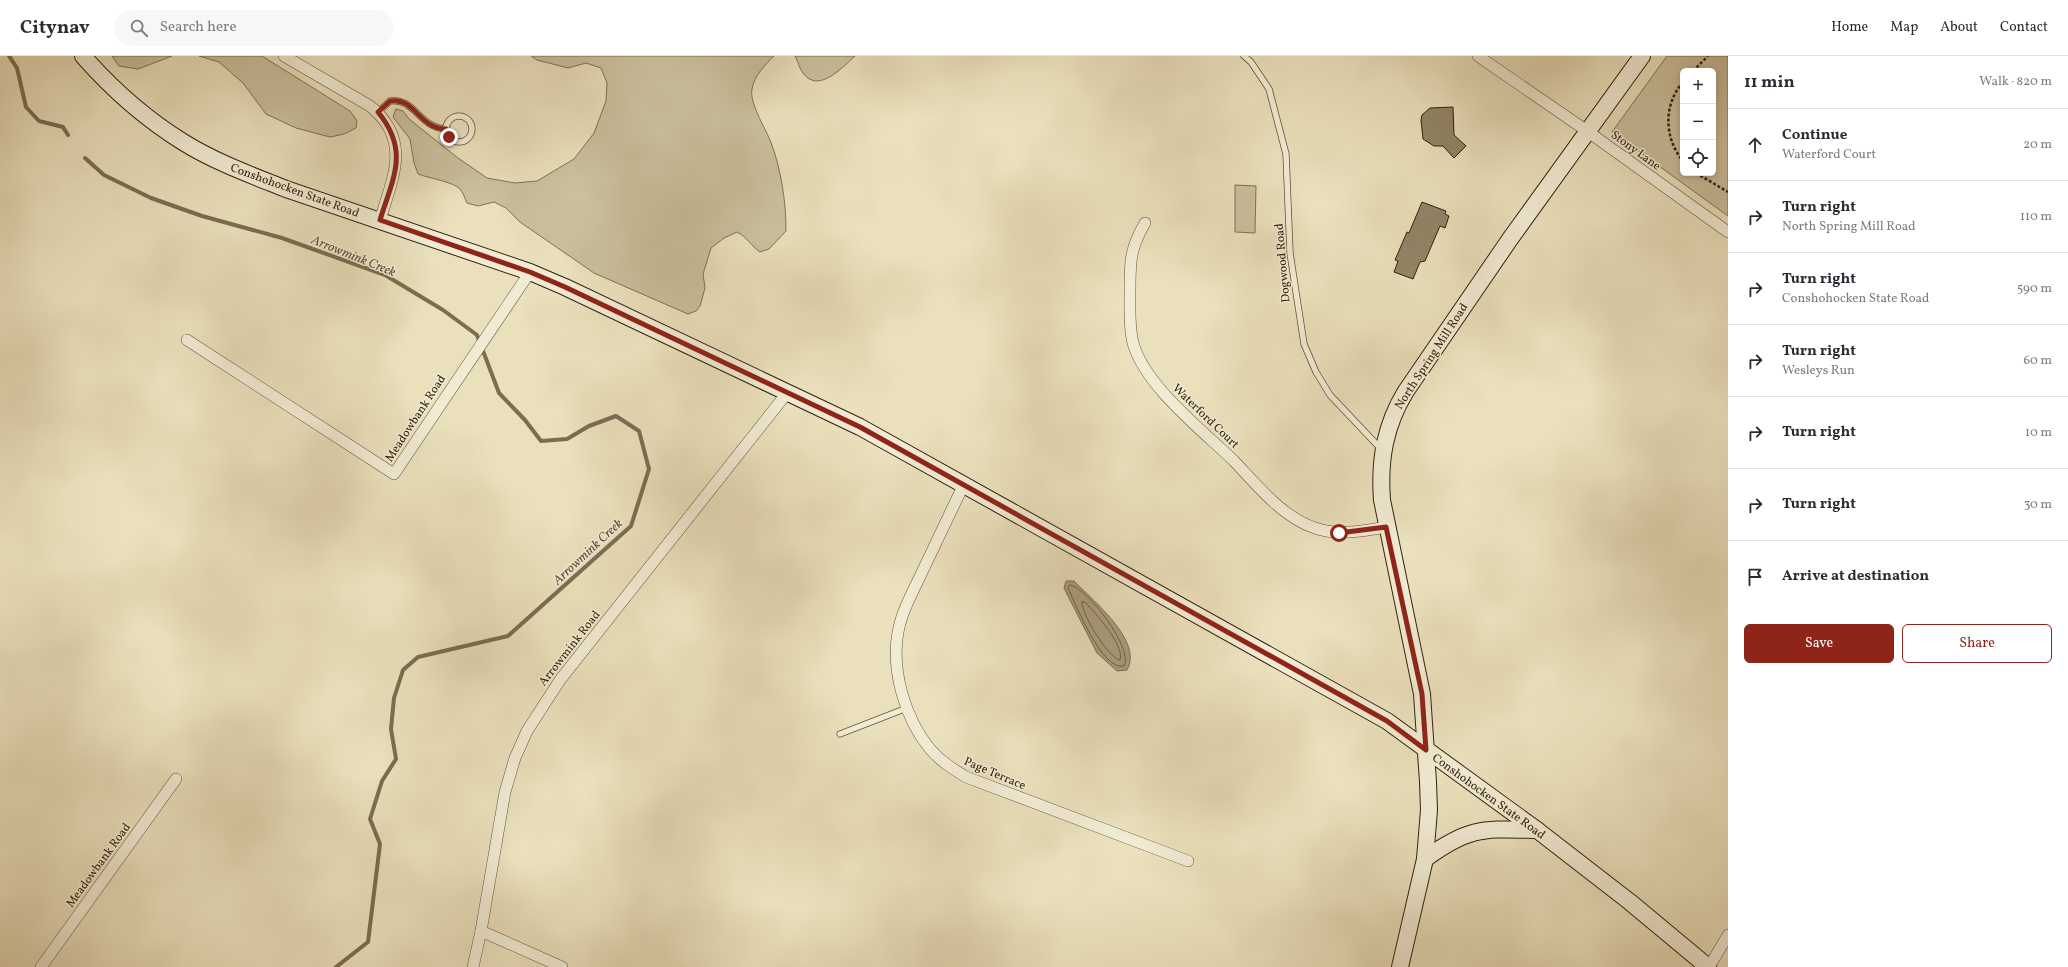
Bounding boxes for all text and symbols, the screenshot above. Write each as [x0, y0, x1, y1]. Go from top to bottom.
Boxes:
search box [114, 10, 394, 46]
text: Citynav [20, 15, 90, 41]
icon: search [128, 17, 150, 39]
text: Search here [160, 17, 237, 38]
text: Home [1831, 18, 1868, 37]
text: Map [1890, 18, 1918, 37]
text: About [1940, 18, 1978, 37]
text: Contact [2000, 18, 2048, 37]
map controls [1680, 68, 1716, 176]
button: + [1680, 68, 1716, 104]
text: 11 min [1744, 71, 1795, 94]
text: Walk · 820 m [1979, 73, 2052, 91]
button: − [1680, 104, 1716, 140]
text: Continue [1782, 125, 1847, 146]
street label: Stony Lane [1607, 127, 1664, 174]
route end [440, 128, 458, 146]
icon: ahead [1744, 134, 1766, 156]
text: 20 m [2023, 136, 2052, 154]
button: locate [1680, 140, 1716, 176]
text: Waterford Court [1782, 146, 1876, 164]
street label: Conshohocken State Road [228, 160, 362, 222]
text: Turn right [1782, 197, 1856, 218]
icon: right [1744, 206, 1766, 228]
text: 110 m [2020, 208, 2052, 226]
text: North Spring Mill Road [1782, 218, 1916, 236]
street label: Dogwood Road [1272, 222, 1294, 303]
water label: Arrowmink Creek [307, 231, 398, 282]
text: Turn right [1782, 269, 1856, 290]
icon: right [1744, 278, 1766, 300]
text: 590 m [2017, 280, 2052, 298]
text: Conshohocken State Road [1782, 290, 1929, 308]
street label: North Spring Mill Road [1392, 300, 1472, 413]
text: Turn right [1782, 341, 1856, 362]
icon: right [1744, 350, 1766, 372]
text: 60 m [2024, 352, 2052, 370]
text: Wesleys Run [1782, 362, 1855, 380]
street label: Meadowbank Road [382, 372, 450, 465]
street label: Waterford Court [1169, 381, 1242, 453]
icon: right [1744, 422, 1766, 444]
text: Turn right [1782, 422, 1856, 443]
text: 10 m [2025, 424, 2052, 442]
icon: right [1744, 494, 1766, 516]
text: Turn right [1782, 494, 1856, 515]
text: 30 m [2024, 496, 2052, 514]
water label: Arrowmink Creek [549, 515, 627, 590]
route start [1330, 524, 1348, 542]
icon: arrive [1744, 566, 1766, 588]
text: Arrive at destination [1782, 566, 1929, 587]
street label: Arrowmink Road [535, 607, 604, 690]
button: Save [1744, 624, 1894, 663]
button: Share [1902, 624, 2052, 663]
street label: Conshohocken State Road [1429, 750, 1548, 843]
street label: Page Terrace [961, 754, 1028, 794]
street label: Meadowbank Road [63, 820, 135, 911]

